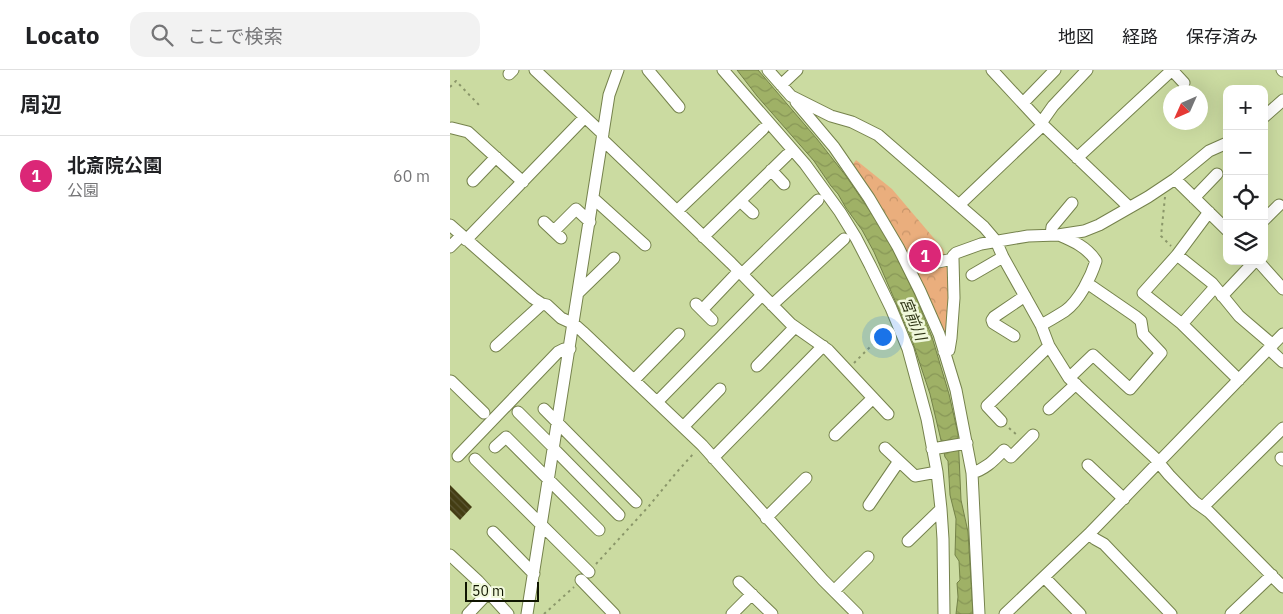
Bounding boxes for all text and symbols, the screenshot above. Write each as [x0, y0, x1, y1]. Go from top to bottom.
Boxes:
search box [130, 12, 480, 57]
text: Locato [25, 19, 100, 51]
icon: search [148, 21, 176, 49]
text: ここで検索 [188, 24, 283, 48]
text: 地図 [1058, 25, 1094, 48]
text: 経路 [1122, 25, 1158, 48]
text: 保存済み [1186, 25, 1258, 48]
north arrow [1163, 85, 1208, 130]
map controls [1223, 85, 1268, 265]
button: + [1223, 85, 1268, 130]
text: 周辺 [20, 90, 62, 118]
button: − [1223, 130, 1268, 175]
text: 北斎院公園 [67, 153, 162, 177]
text: 1 [31, 166, 41, 186]
text: 60 m [393, 166, 430, 186]
button: locate [1223, 175, 1268, 220]
text: 公園 [67, 180, 99, 200]
button: layers [1223, 220, 1268, 265]
pin: 1 [909, 237, 941, 275]
water label: 宮前川 [896, 294, 931, 345]
your location [870, 324, 896, 350]
scale bar [465, 579, 539, 602]
text: 50 m [472, 582, 504, 600]

